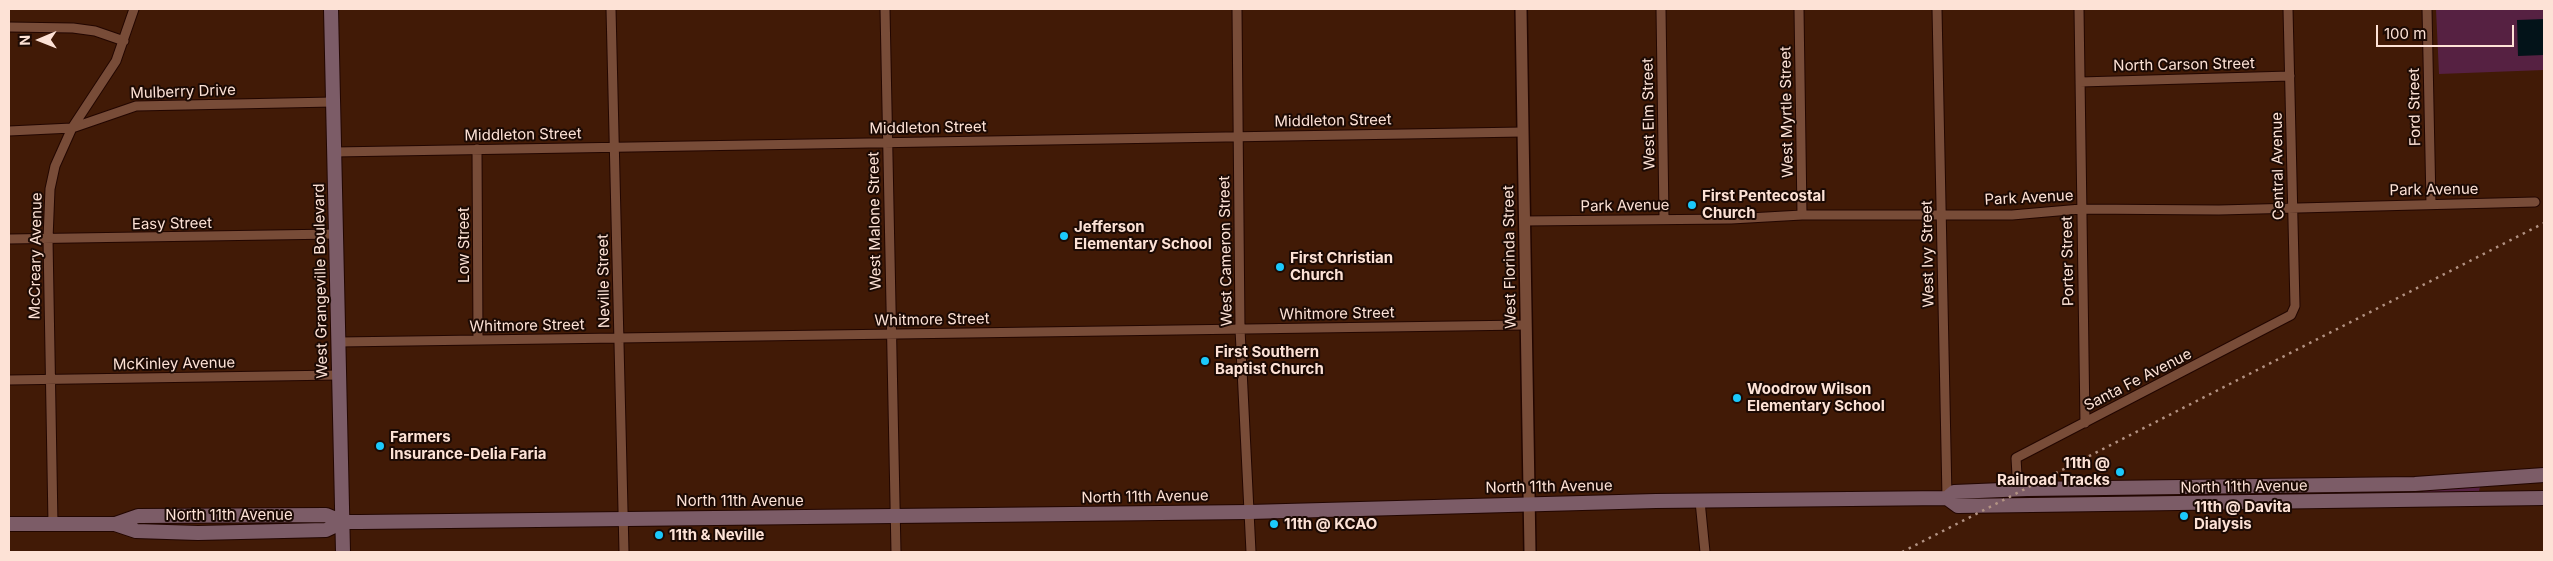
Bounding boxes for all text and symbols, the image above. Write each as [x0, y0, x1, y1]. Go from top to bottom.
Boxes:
north arrow [15, 15, 65, 65]
scale bar [2378, 15, 2516, 47]
text: 100 m [2384, 24, 2426, 43]
text: N [16, 35, 33, 46]
street label: West Myrtle Street [1777, 46, 1797, 178]
street label: North Carson Street [2113, 55, 2255, 75]
street label: West Elm Street [1639, 58, 1659, 170]
street label: Ford Street [2405, 68, 2425, 146]
street label: Mulberry Drive [130, 81, 236, 103]
street label: Middleton Street [1274, 111, 1392, 131]
street label: Central Avenue [2268, 112, 2288, 220]
street label: Middleton Street [869, 118, 987, 138]
street label: Middleton Street [464, 125, 582, 145]
street label: West Malone Street [865, 152, 885, 290]
street label: West Cameron Street [1216, 175, 1236, 327]
street label: Park Avenue [2389, 180, 2479, 200]
street label: West Grangeville Boulevard [310, 183, 332, 379]
street label: West Florinda Street [1500, 185, 1520, 329]
place label: First Pentecostal Church [1702, 187, 1825, 222]
street label: Park Avenue [1984, 187, 2074, 209]
street label: McCreary Avenue [26, 192, 46, 320]
street label: Park Avenue [1580, 196, 1670, 216]
marker: First Pentecostal Church [1686, 199, 1698, 211]
street label: West Ivy Street [1918, 200, 1938, 308]
street label: Low Street [455, 207, 473, 283]
street label: Easy Street [132, 214, 212, 234]
street label: Porter Street [2058, 216, 2078, 306]
place label: Jefferson Elementary School [1074, 218, 1212, 253]
marker: Jefferson Elementary School [1058, 230, 1070, 242]
street label: Neville Street [594, 234, 614, 328]
place label: First Christian Church [1290, 249, 1393, 284]
marker: First Christian Church [1274, 261, 1286, 273]
street label: Whitmore Street [1279, 304, 1395, 324]
street label: Whitmore Street [874, 310, 990, 330]
street label: Whitmore Street [469, 316, 585, 336]
place label: First Southern Baptist Church [1215, 343, 1324, 378]
street label: Santa Fe Avenue [2081, 345, 2195, 415]
street label: McKinley Avenue [113, 354, 235, 374]
marker: First Southern Baptist Church [1199, 355, 1211, 367]
place label: Woodrow Wilson Elementary School [1747, 380, 1885, 415]
marker: Woodrow Wilson Elementary School [1731, 392, 1743, 404]
place label: Farmers Insurance-Delia Faria [390, 428, 546, 463]
marker: Farmers Insurance-Delia Faria [374, 440, 386, 452]
place label: 11th @ Railroad Tracks [1997, 454, 2110, 489]
marker: 11th @ Railroad Tracks [2114, 466, 2126, 478]
street label: North 11th Avenue [1485, 477, 1613, 497]
street label: North 11th Avenue [2180, 477, 2308, 497]
street label: North 11th Avenue [1081, 487, 1209, 507]
street label: North 11th Avenue [676, 492, 804, 510]
place label: 11th @ Davita Dialysis [2194, 498, 2291, 533]
street label: North 11th Avenue [165, 506, 293, 524]
marker: 11th @ Davita Dialysis [2178, 510, 2190, 522]
place label: 11th @ KCAO [1284, 515, 1377, 533]
marker: 11th @ KCAO [1268, 518, 1280, 530]
place label: 11th & Neville [669, 526, 764, 544]
marker: 11th & Neville [653, 529, 665, 541]

